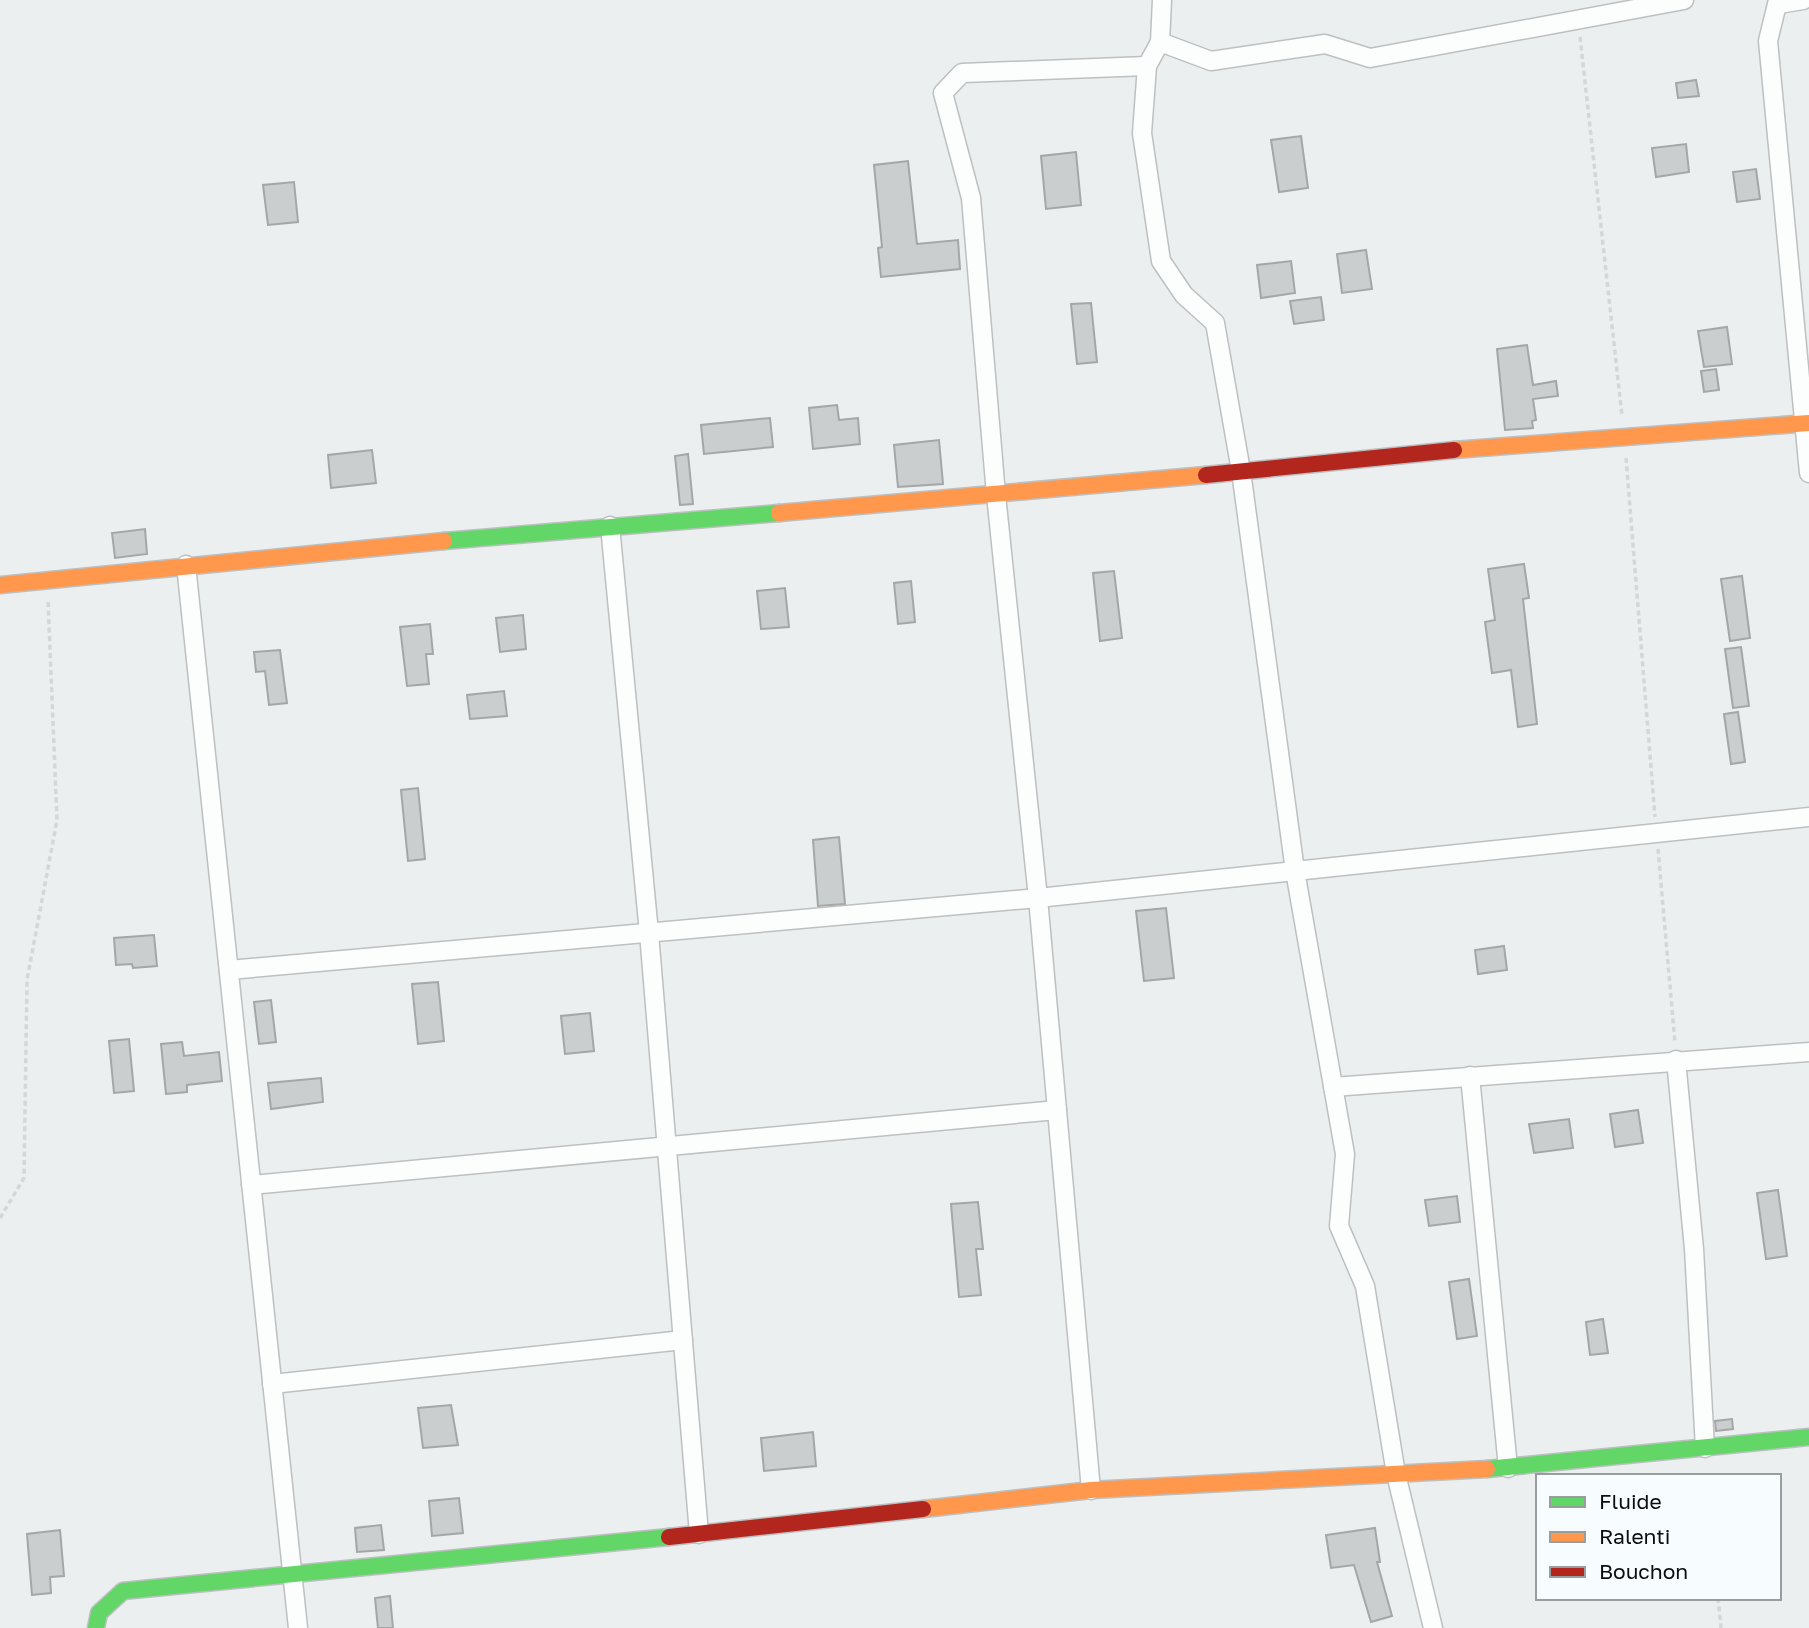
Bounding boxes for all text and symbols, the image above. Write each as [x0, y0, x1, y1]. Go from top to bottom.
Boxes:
legend [1536, 1474, 1781, 1600]
text: Fluide [1599, 1488, 1662, 1514]
text: Ralenti [1599, 1523, 1670, 1549]
text: Bouchon [1599, 1558, 1688, 1584]

